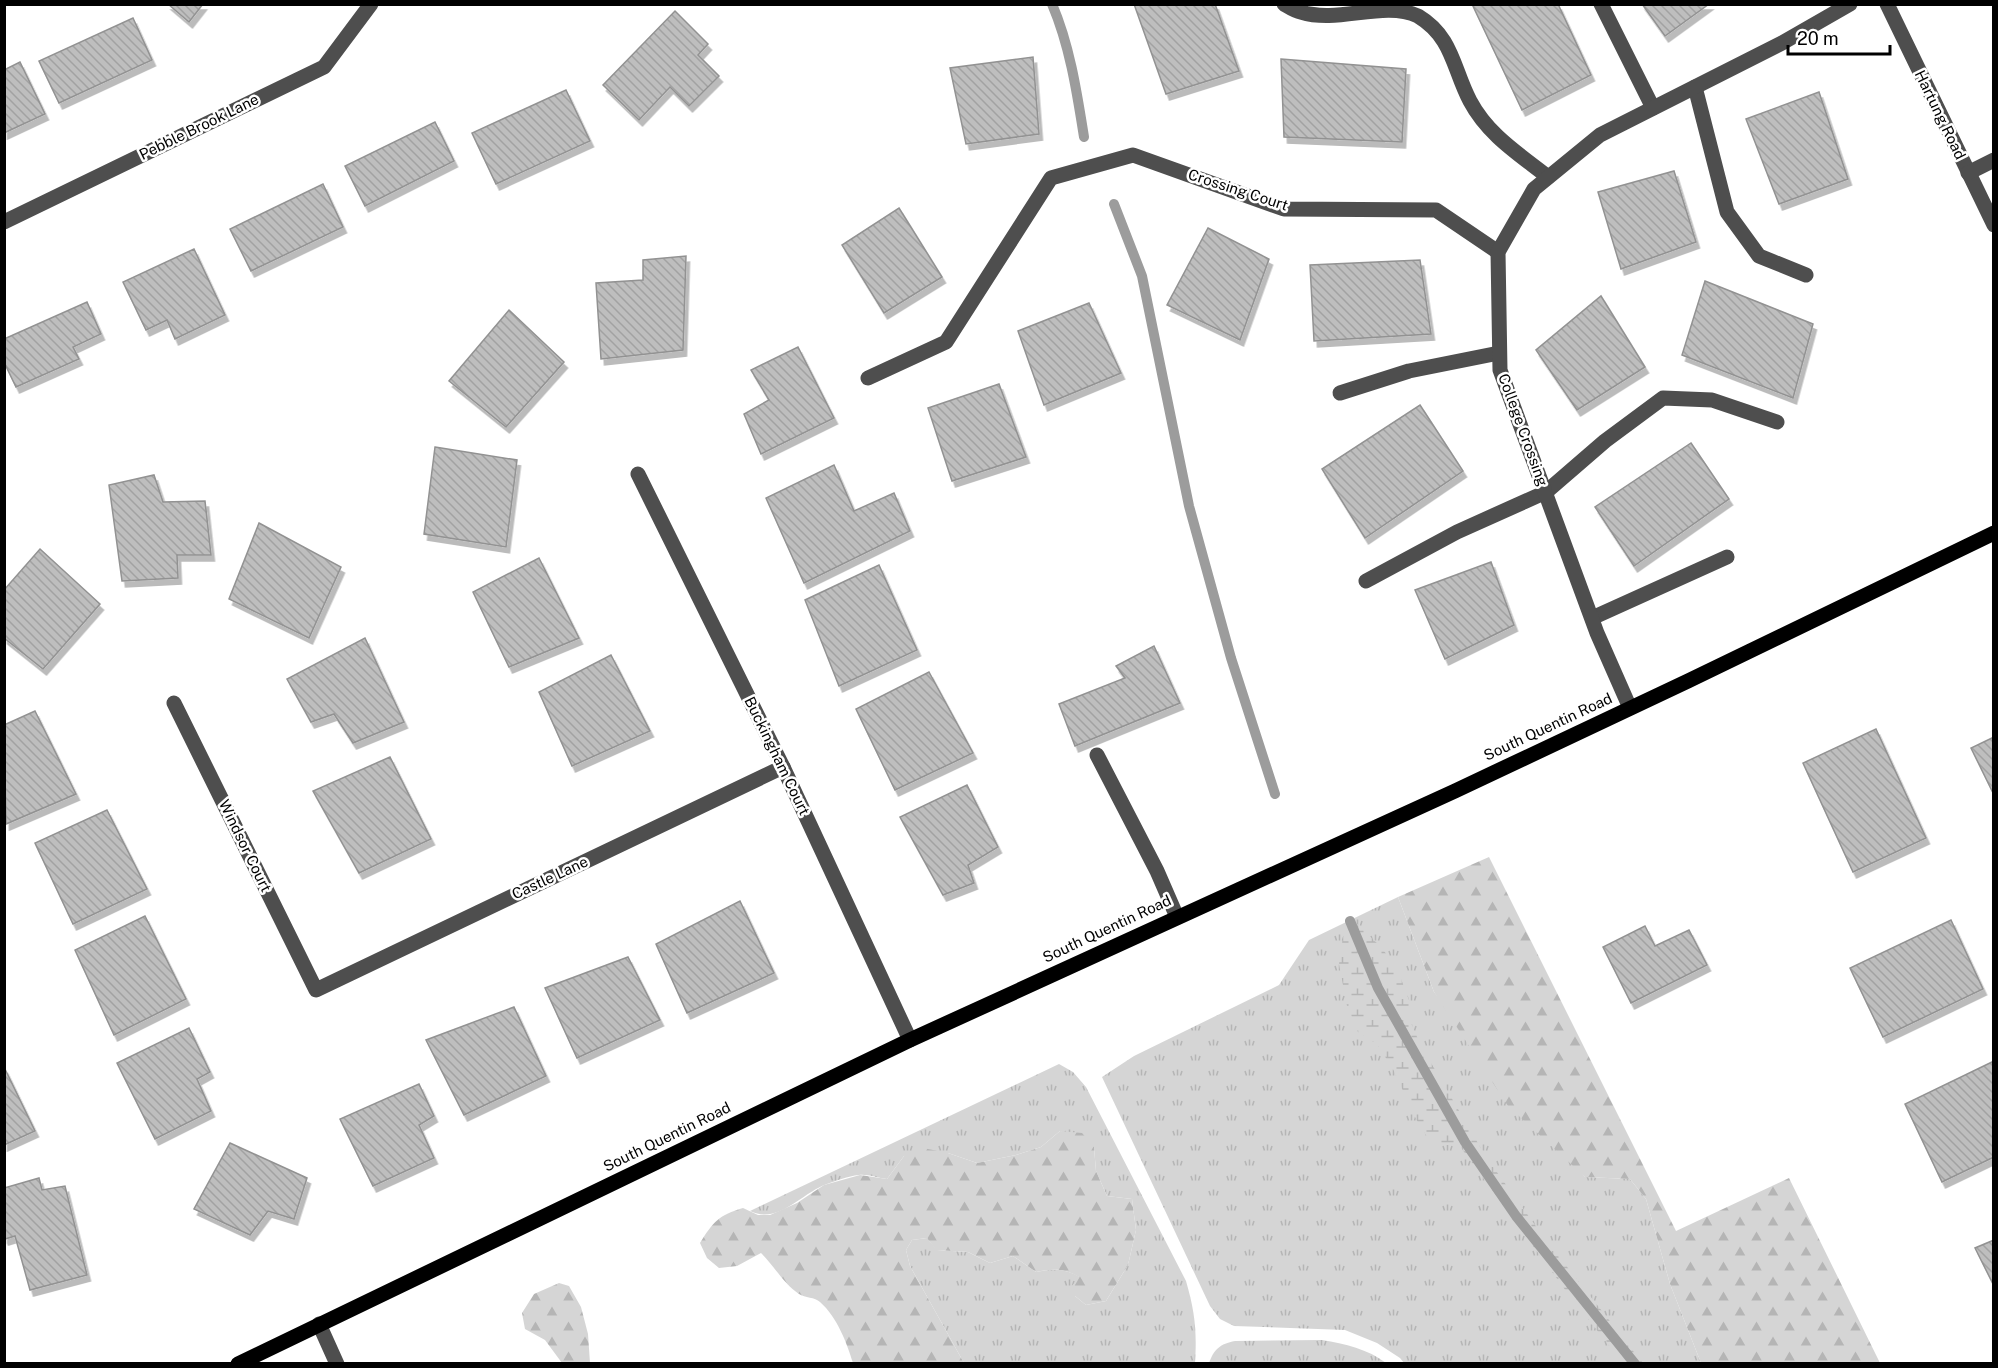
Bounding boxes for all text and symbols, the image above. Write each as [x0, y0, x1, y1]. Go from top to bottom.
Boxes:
scale bar [1788, 18, 1890, 56]
text: 20 m [1797, 28, 1839, 49]
street label: Hartung Road [1912, 67, 1969, 162]
street label: Pebble Brook Lane [136, 90, 261, 163]
street label: Crossing Court [1186, 165, 1290, 214]
street label: College Crossing [1495, 371, 1552, 488]
street label: South Quentin Road [1481, 689, 1615, 764]
street label: Buckingham Court [741, 694, 814, 818]
street label: Windsor Court [216, 797, 275, 895]
street label: Castle Lane [509, 853, 590, 903]
street label: South Quentin Road [1040, 891, 1174, 966]
street label: South Quentin Road [600, 1098, 733, 1175]

